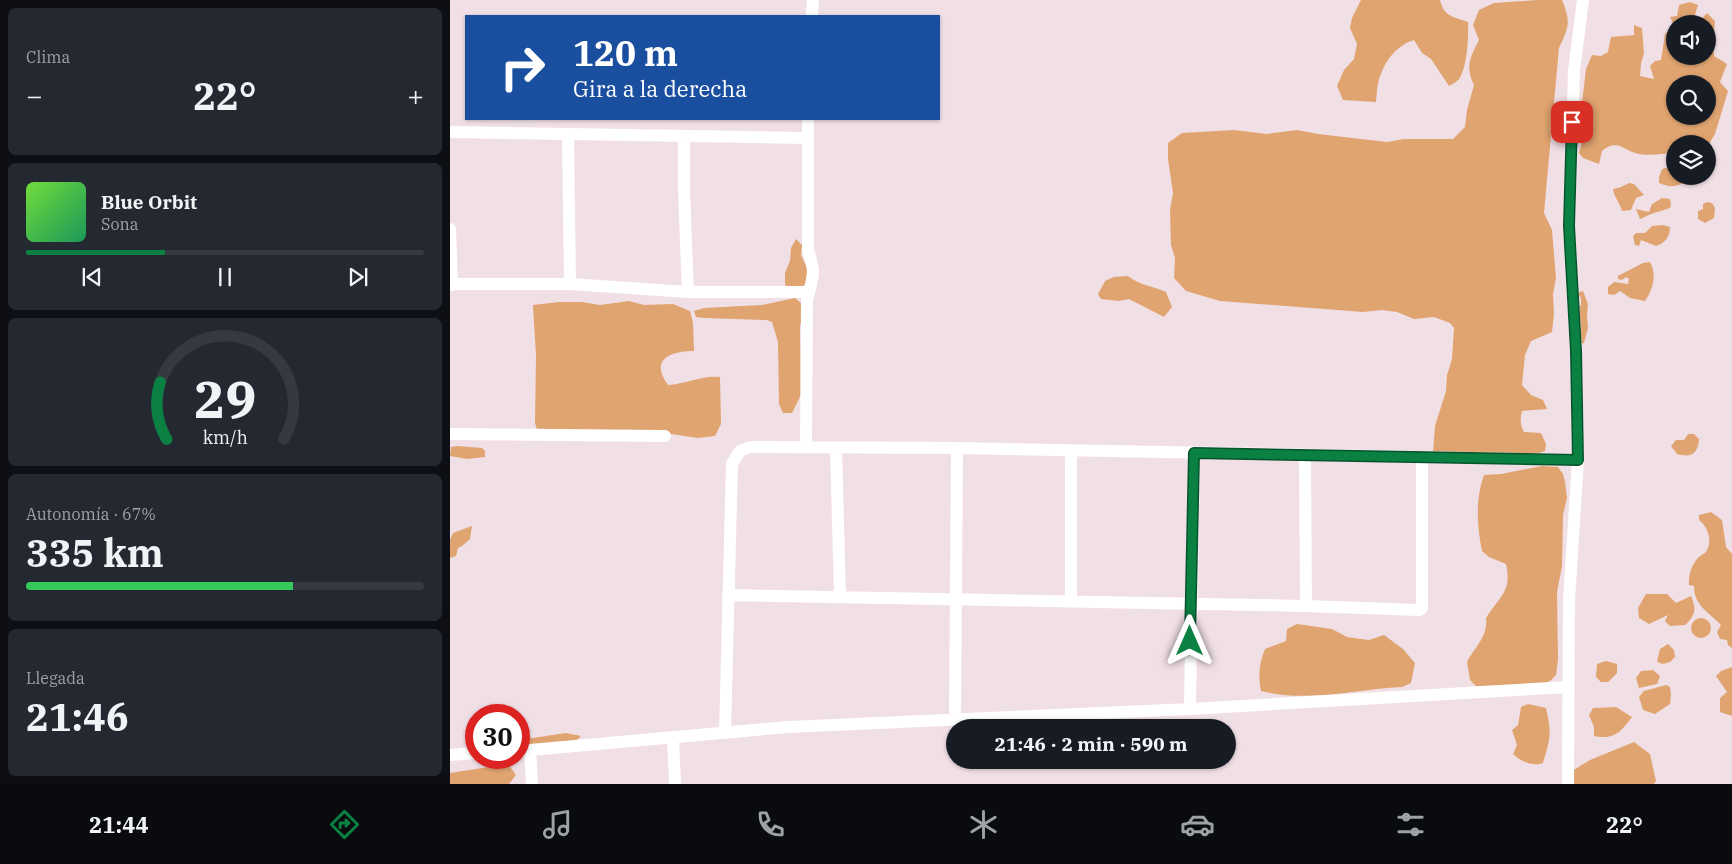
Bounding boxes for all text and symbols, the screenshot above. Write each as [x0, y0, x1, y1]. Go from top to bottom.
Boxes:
map controls [1666, 15, 1716, 185]
button: sound [1666, 15, 1716, 65]
text: 120 m [573, 30, 678, 76]
icon: right [490, 35, 555, 100]
text: Clima [26, 47, 70, 67]
text: 22° [193, 71, 257, 120]
text: Gira a la derecha [573, 74, 747, 103]
button: search [1666, 75, 1716, 125]
text: − [26, 77, 43, 114]
text: + [407, 77, 424, 114]
pin [1551, 101, 1593, 143]
icon: arrive [1558, 108, 1586, 136]
button: layers [1666, 135, 1716, 185]
text: Blue Orbit [101, 190, 197, 214]
text: Sona [101, 214, 138, 234]
icon: previous [78, 263, 106, 291]
icon: pause [211, 263, 239, 291]
icon: next [344, 263, 372, 291]
text: 29 [194, 365, 256, 432]
text: km/h [202, 426, 248, 449]
text: Autonomía · 67% [26, 504, 156, 524]
text: 335 km [26, 528, 164, 577]
position arrow [1163, 614, 1215, 666]
text: Llegada [26, 668, 85, 688]
text: 21:46 [26, 692, 129, 741]
speed limit sign: 30 [465, 704, 530, 769]
text: 21:46 · 2 min · 590 m [995, 732, 1187, 756]
icon: directions [327, 807, 362, 842]
icon: music [540, 807, 575, 842]
icon: phone [753, 807, 788, 842]
icon: climate [966, 807, 1001, 842]
icon: car [1180, 807, 1215, 842]
icon: filters [1393, 807, 1428, 842]
text: 21:44 [89, 810, 149, 839]
text: 22° [1606, 810, 1643, 839]

